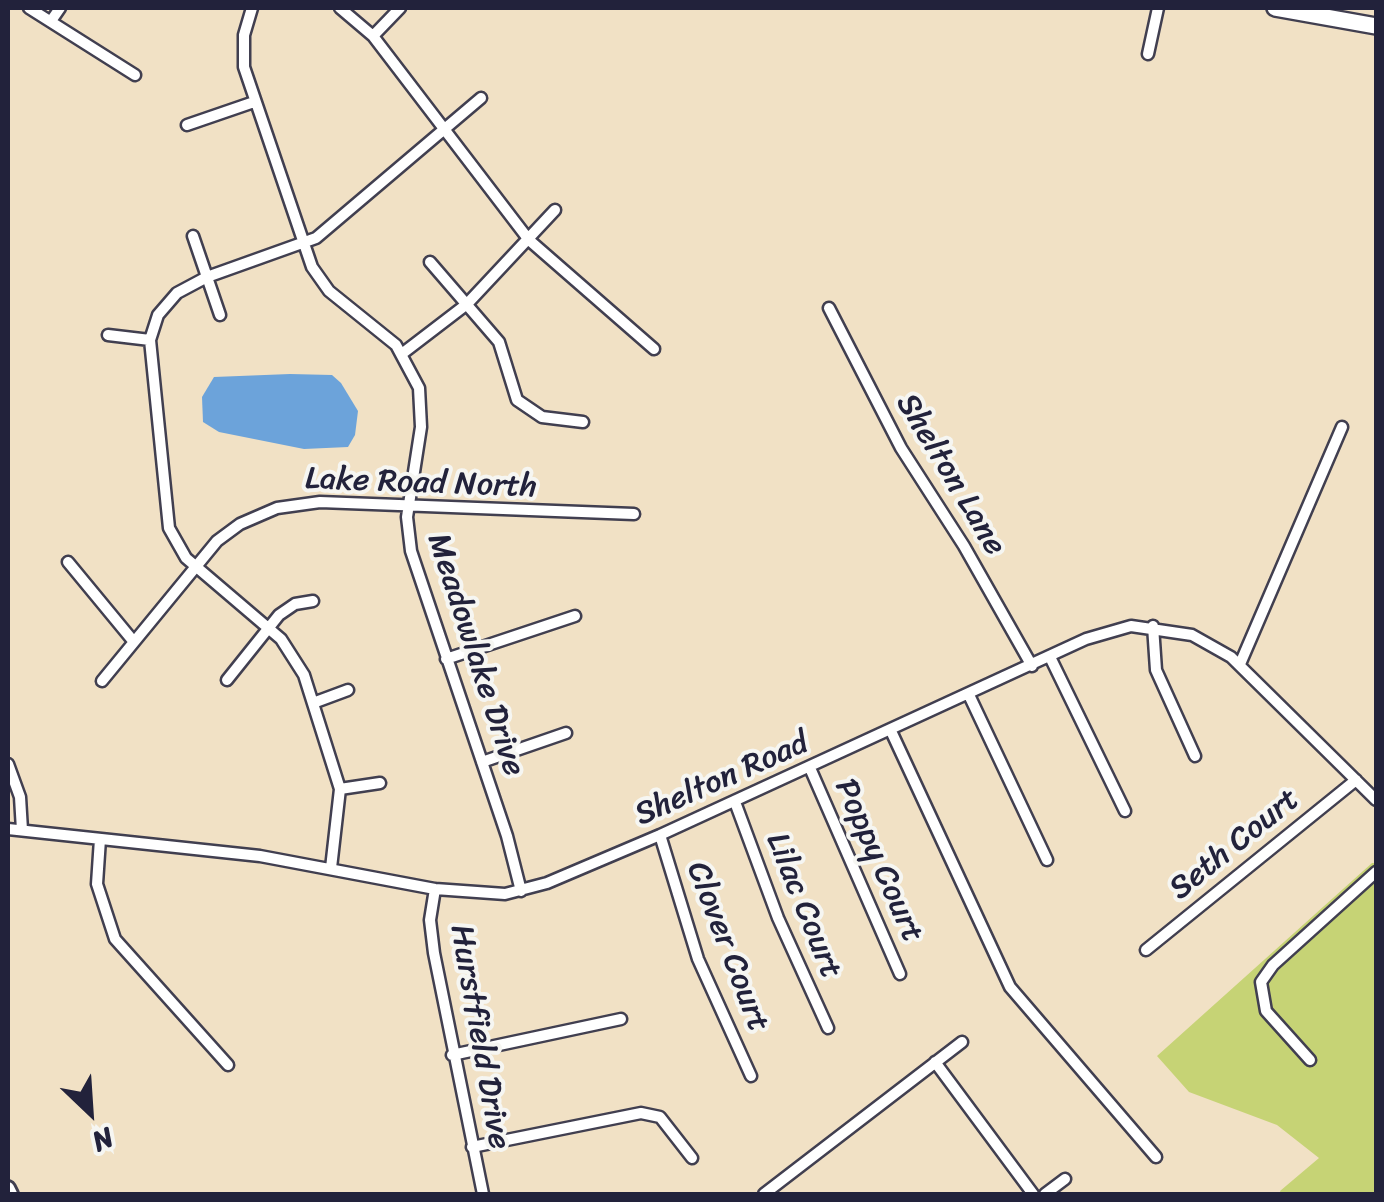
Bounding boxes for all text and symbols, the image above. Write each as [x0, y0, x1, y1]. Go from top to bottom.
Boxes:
street label: Shelton Lane [887, 387, 1013, 563]
street label: Lake Road North [304, 461, 538, 507]
street label: Meadowlake Drive [418, 529, 532, 781]
street label: Shelton Road [629, 725, 815, 835]
street label: Poppy Court [825, 773, 931, 949]
street label: Seth Court [1162, 781, 1308, 909]
street label: Lilac Court [756, 828, 850, 984]
street label: Clover Court [677, 857, 777, 1037]
street label: Hurstfield Drive [440, 922, 518, 1152]
north arrow [40, 1062, 140, 1162]
text: N [84, 1113, 122, 1166]

